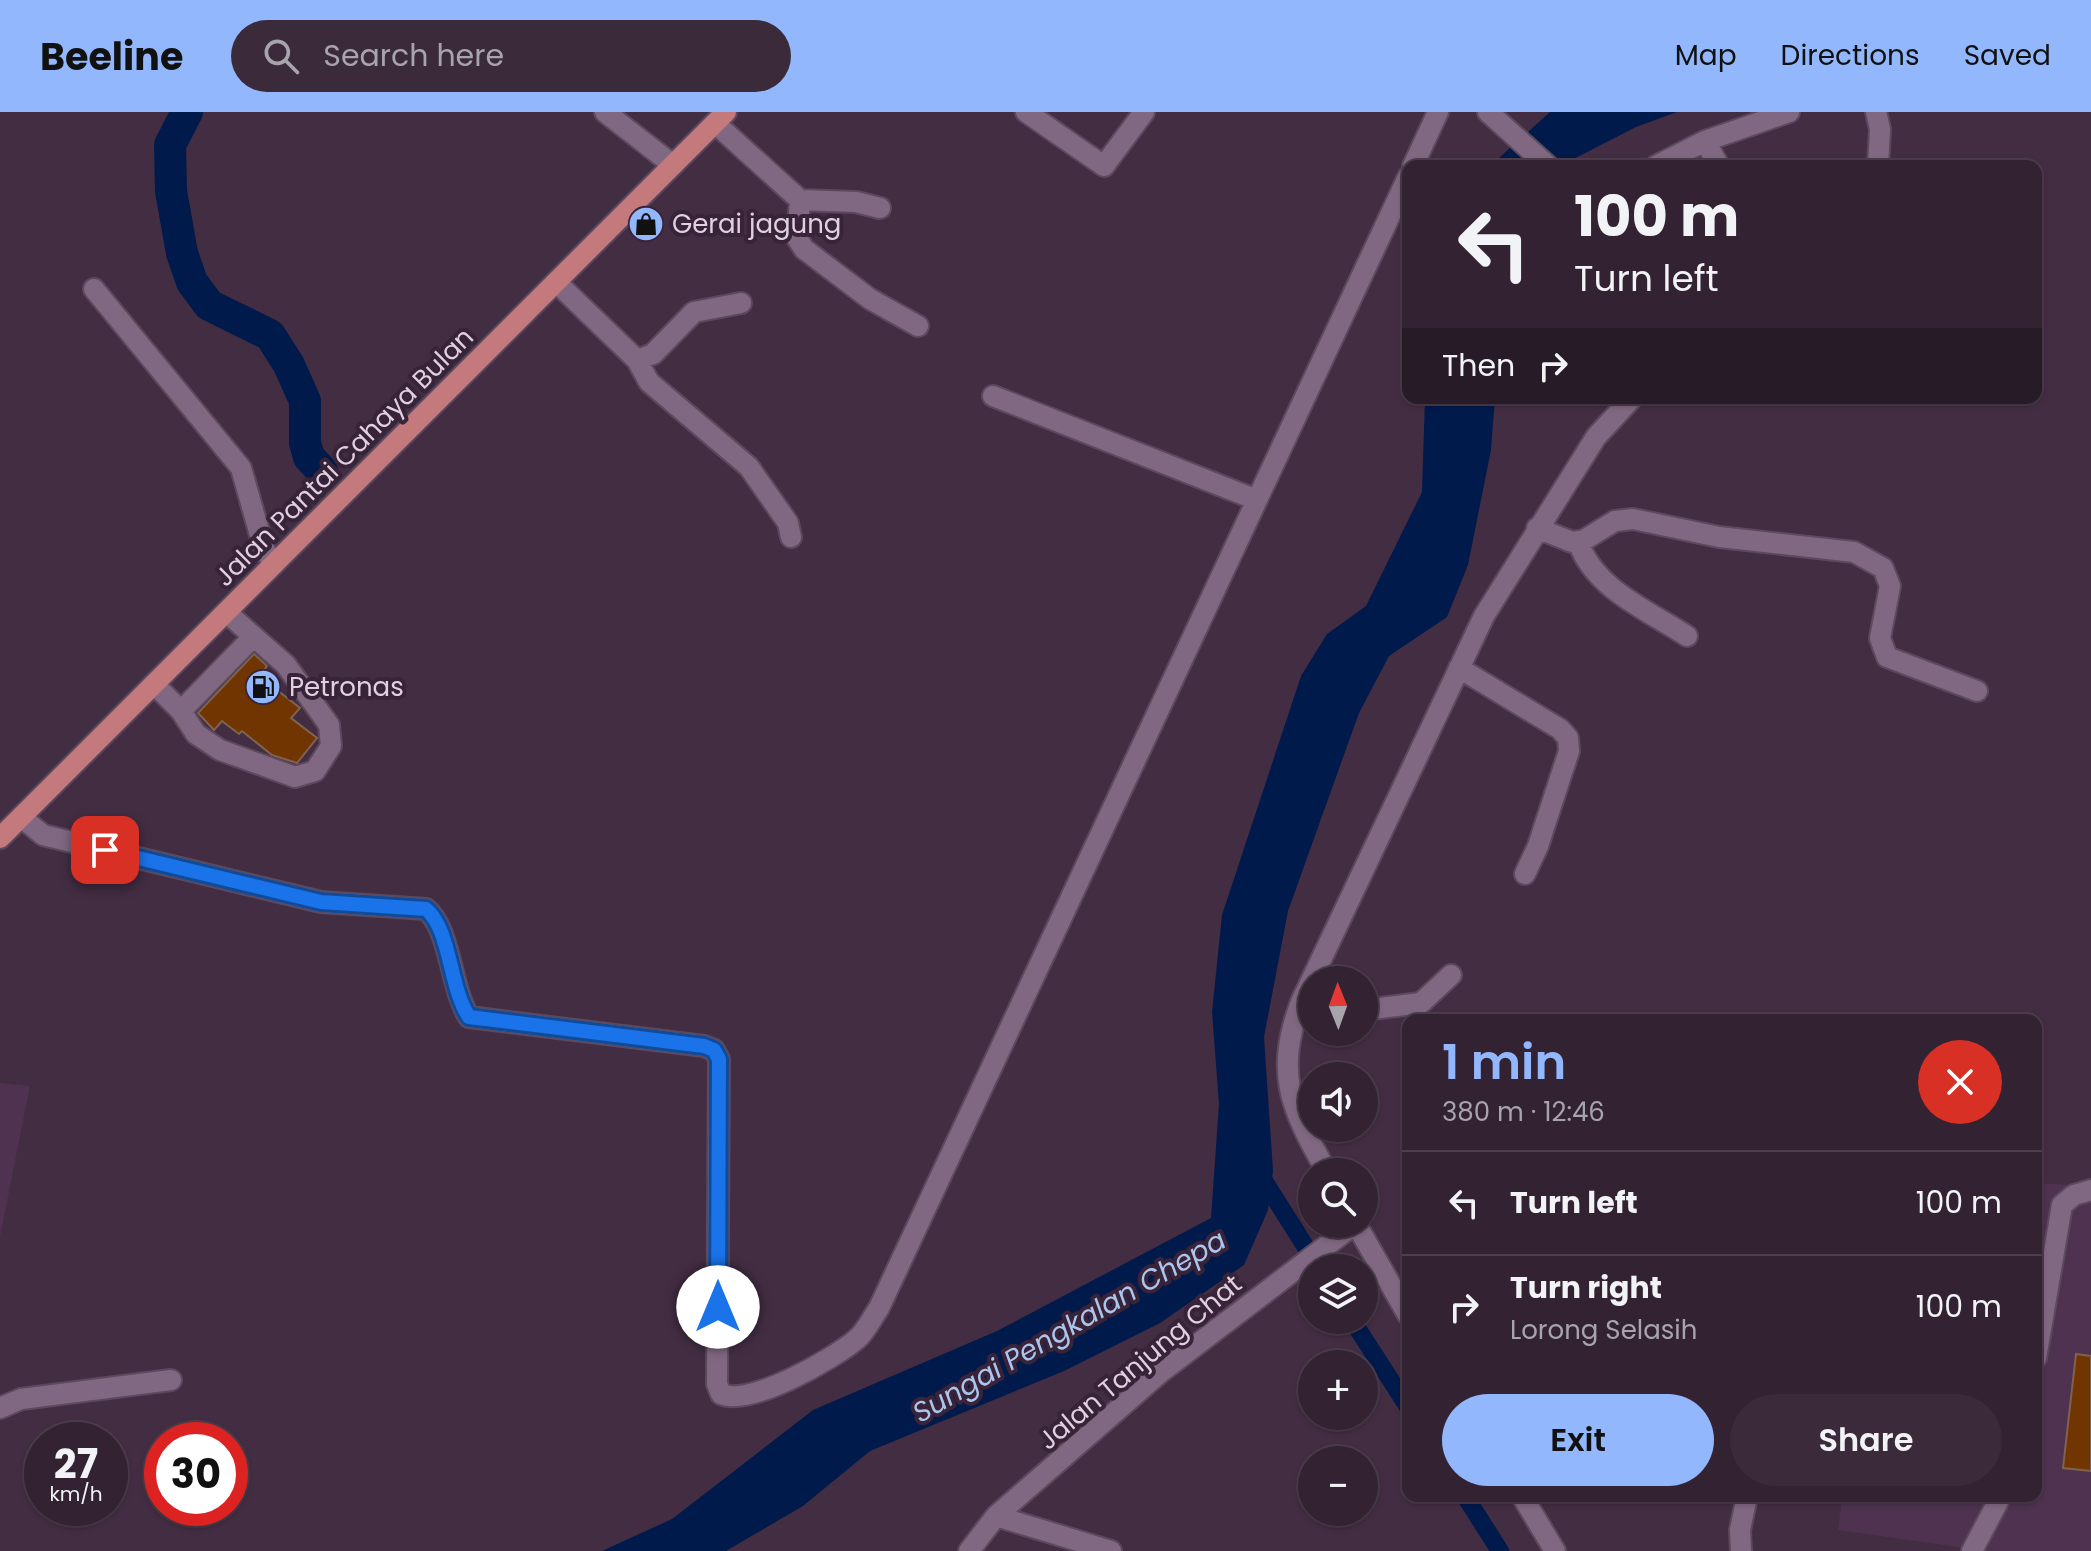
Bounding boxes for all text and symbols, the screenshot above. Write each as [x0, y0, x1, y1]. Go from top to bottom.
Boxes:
search box [231, 20, 791, 92]
text: Beeline [40, 30, 183, 83]
icon: search [259, 34, 303, 78]
text: Search here [323, 34, 504, 77]
text: Map [1675, 36, 1737, 75]
text: Directions [1781, 36, 1920, 75]
text: Saved [1964, 36, 2051, 75]
text: 100 m [1574, 177, 1739, 256]
icon: left [1442, 192, 1546, 296]
shop icon: Gerai jagung [627, 205, 665, 243]
place label: Gerai jagung [672, 206, 841, 242]
text: Turn left [1574, 253, 1719, 304]
street label: Jalan Pantai Cahaya Bulan [207, 320, 481, 594]
text: Then [1442, 344, 1515, 387]
icon: right [1531, 344, 1575, 388]
fuel station icon: Petronas [244, 668, 282, 706]
place label: Petronas [289, 669, 404, 705]
pin [71, 816, 139, 884]
icon: arrive [83, 828, 127, 872]
north arrow [1298, 966, 1378, 1046]
map controls [1298, 966, 1378, 1526]
text: 1 min [1442, 1029, 1566, 1096]
button: close [1918, 1040, 2002, 1124]
button: sound [1298, 1062, 1378, 1142]
text: 380 m · 12:46 [1442, 1094, 1605, 1130]
button: search [1298, 1158, 1378, 1238]
icon: left [1442, 1181, 1486, 1225]
text: Turn left [1510, 1181, 1638, 1224]
text: 100 m [1916, 1181, 2002, 1224]
water label: Sungai Pengkalan Chepa [905, 1221, 1233, 1432]
button: layers [1298, 1254, 1378, 1334]
position arrow [676, 1265, 760, 1349]
street label: Jalan Tanjung Chat [1031, 1266, 1249, 1458]
text: Turn right [1510, 1266, 1662, 1309]
icon: right [1442, 1285, 1486, 1329]
text: 100 m [1916, 1285, 2002, 1328]
text: Lorong Selasih [1510, 1312, 1697, 1348]
button: + [1298, 1350, 1378, 1430]
button: Exit [1442, 1394, 1714, 1486]
button: Share [1730, 1394, 2002, 1486]
speed limit sign: 30 [144, 1422, 248, 1526]
text: 27 [54, 1436, 98, 1492]
button: − [1298, 1446, 1378, 1526]
text: km/h [49, 1480, 103, 1508]

